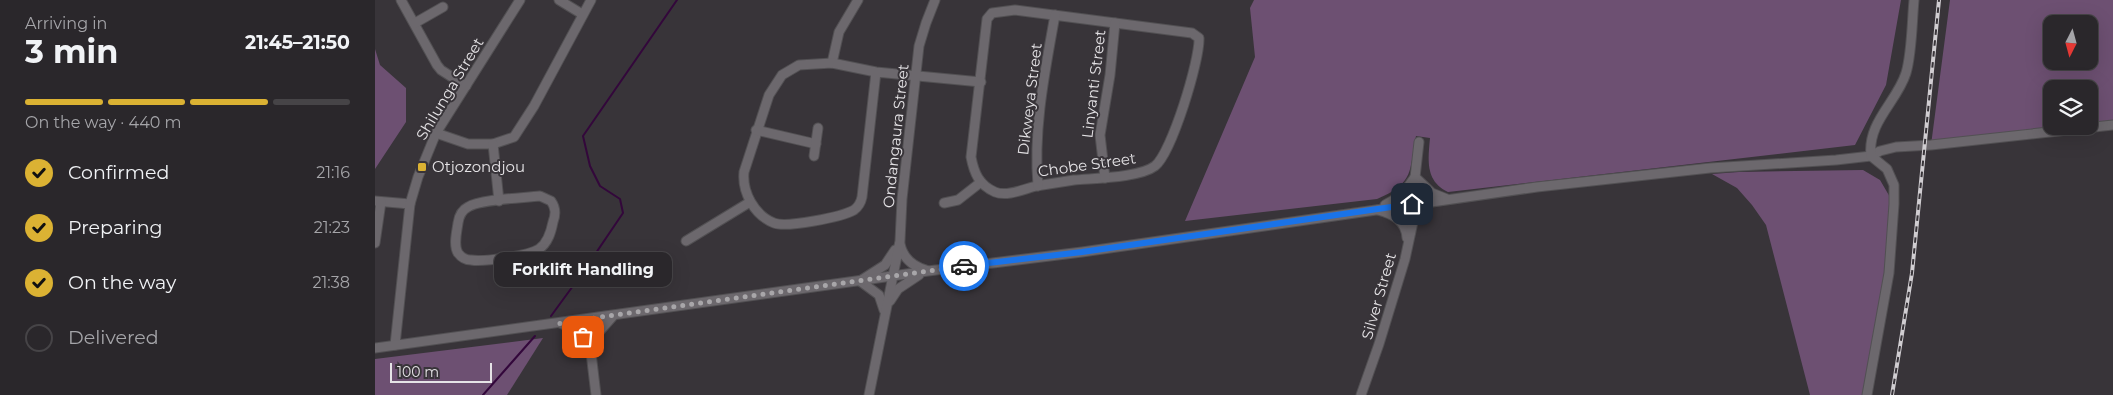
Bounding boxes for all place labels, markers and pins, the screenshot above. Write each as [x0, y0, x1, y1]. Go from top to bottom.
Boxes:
place label: Otjozondjou [432, 157, 525, 176]
marker: Otjozondjou [416, 161, 428, 173]
pin [1391, 183, 1433, 225]
callout: Forklift Handling [494, 252, 672, 287]
pin [562, 316, 604, 358]

